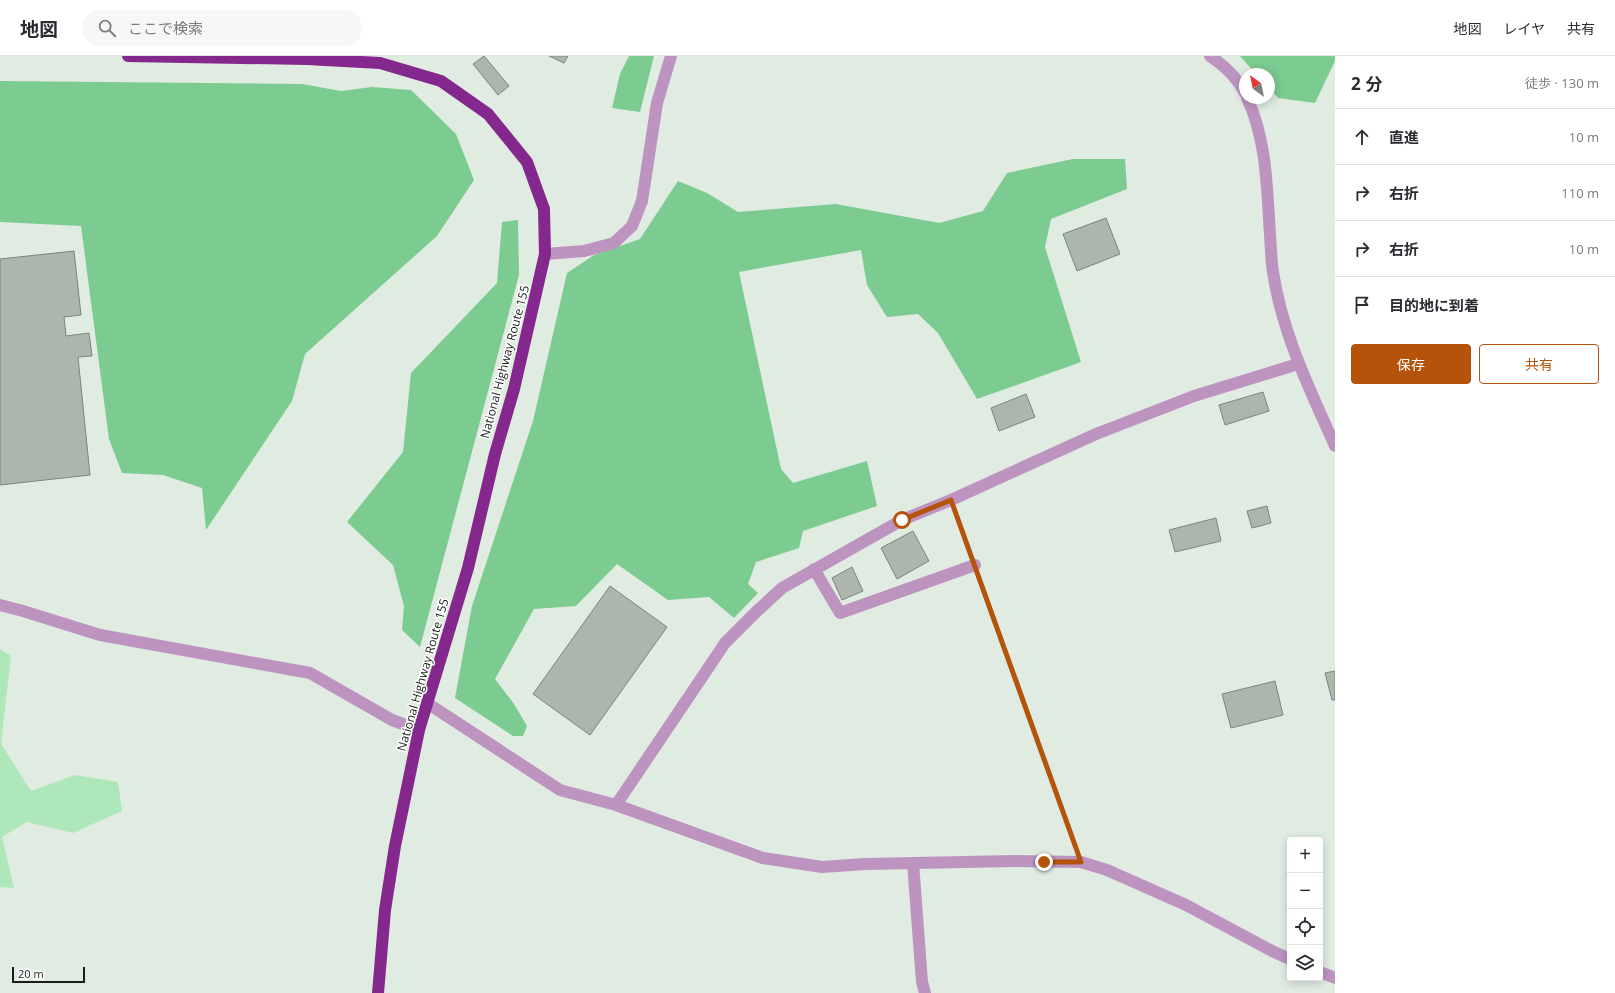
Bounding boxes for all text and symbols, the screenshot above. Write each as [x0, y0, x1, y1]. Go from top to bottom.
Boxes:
search box [82, 10, 362, 46]
text: 地図 [20, 16, 58, 42]
icon: search [96, 17, 118, 39]
text: ここで検索 [128, 18, 203, 38]
text: 地図 [1453, 19, 1481, 38]
text: レイヤ [1503, 19, 1545, 38]
text: 共有 [1567, 19, 1595, 38]
north arrow [1239, 68, 1275, 104]
text: 2 分 [1351, 72, 1382, 95]
text: 徒歩 · 130 m [1525, 74, 1599, 92]
icon: ahead [1351, 126, 1373, 148]
text: 直進 [1389, 127, 1419, 147]
text: 10 m [1569, 128, 1599, 146]
icon: right [1351, 182, 1373, 204]
text: 右折 [1389, 183, 1419, 203]
text: 110 m [1561, 184, 1599, 202]
icon: right [1351, 238, 1373, 260]
text: 右折 [1389, 239, 1419, 259]
text: 10 m [1569, 240, 1599, 258]
street label: National Highway Route 155 [476, 283, 533, 440]
icon: arrive [1351, 294, 1373, 316]
text: 目的地に到着 [1389, 295, 1479, 315]
button: 保存 [1351, 344, 1471, 384]
button: 共有 [1479, 344, 1599, 384]
route start [893, 511, 911, 529]
street label: National Highway Route 155 [393, 596, 452, 753]
map controls [1287, 837, 1323, 981]
button: + [1287, 837, 1323, 873]
route end [1035, 853, 1053, 871]
button: − [1287, 873, 1323, 909]
button: locate [1287, 909, 1323, 945]
button: layers [1287, 945, 1323, 981]
scale bar [12, 965, 85, 984]
text: 20 m [18, 966, 44, 981]

